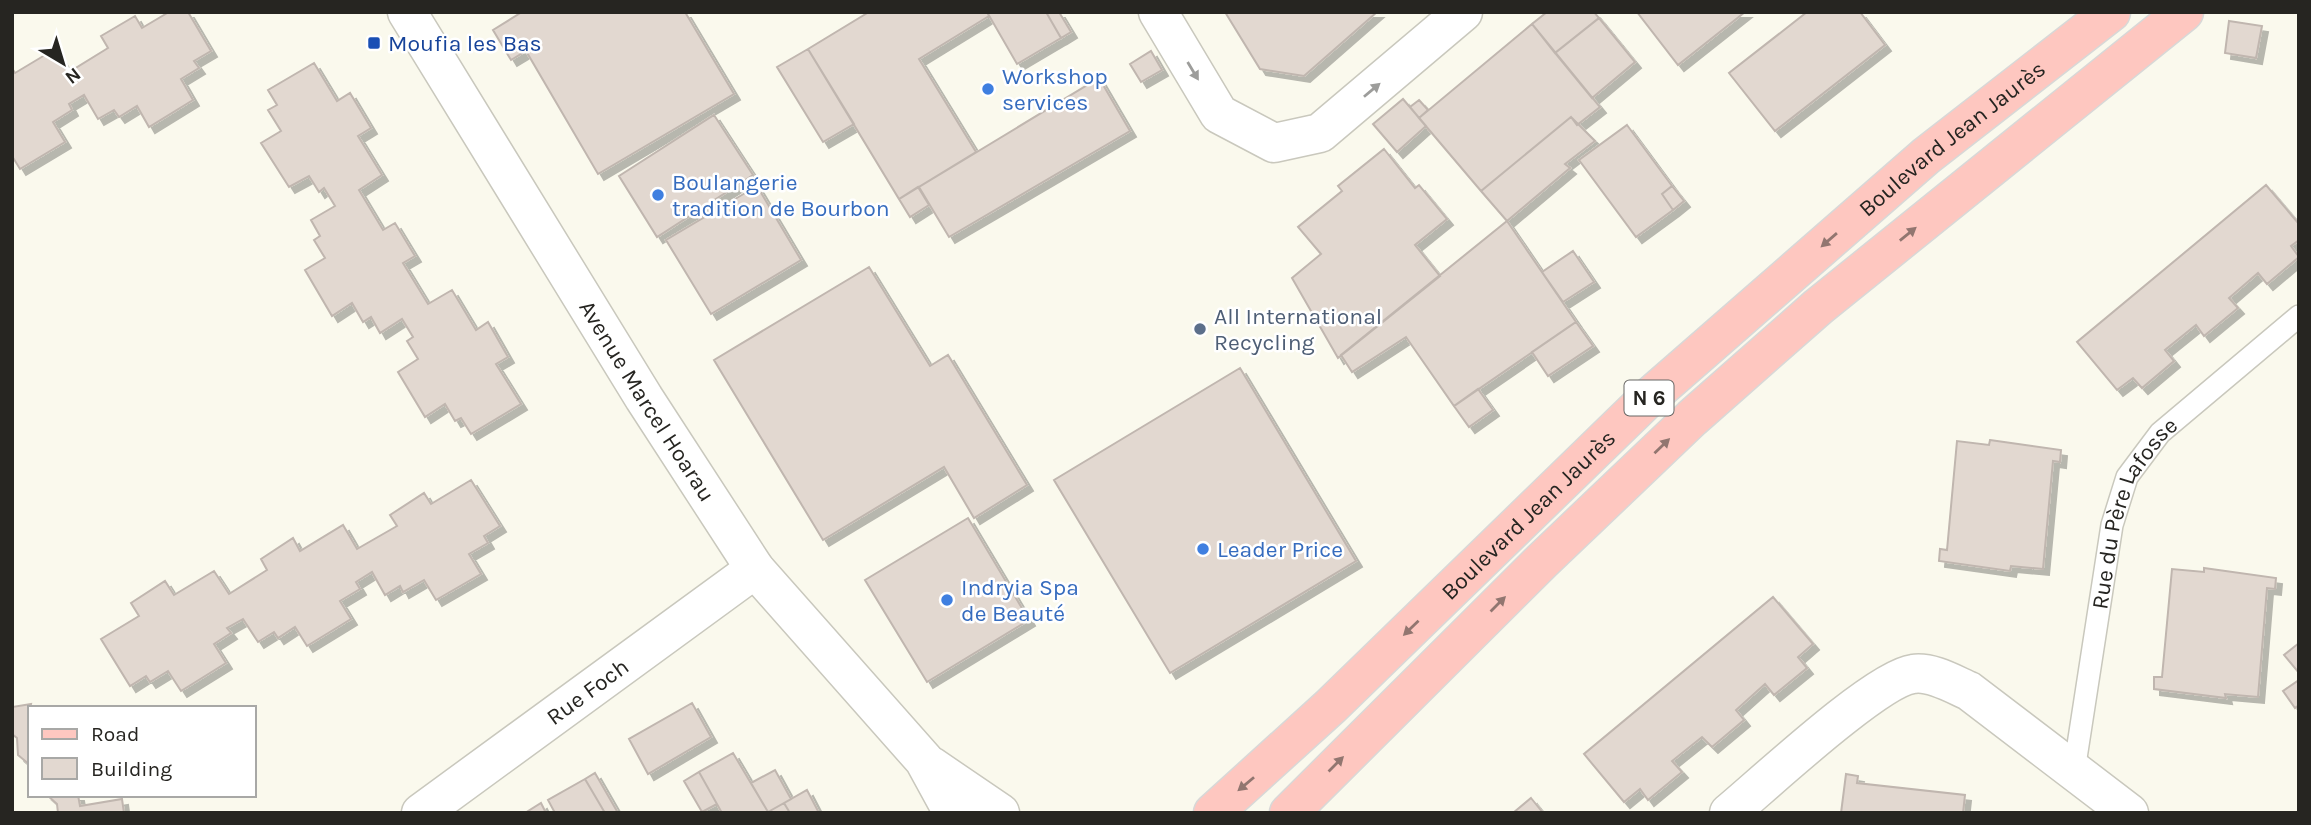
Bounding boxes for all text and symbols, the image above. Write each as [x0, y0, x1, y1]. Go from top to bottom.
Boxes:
north arrow [28, 28, 98, 98]
place label: Moufia les Bas [388, 30, 542, 57]
marker: Moufia les Bas [366, 35, 382, 51]
street label: Boulevard Jean Jaurès [1854, 55, 2051, 222]
one-way arrow [1187, 61, 1199, 80]
text: N [61, 63, 85, 88]
place label: Workshop services [1002, 63, 1108, 116]
marker: Workshop services [980, 81, 996, 97]
one-way arrow [1363, 83, 1380, 98]
place label: Boulangerie tradition de Bourbon [672, 169, 890, 222]
marker: Boulangerie tradition de Bourbon [650, 187, 666, 203]
one-way arrow [1899, 226, 1917, 241]
one-way arrow [1821, 232, 1838, 247]
street label: Avenue Marcel Hoarau [573, 295, 721, 507]
place label: All International Recycling [1214, 303, 1382, 356]
marker: All International Recycling [1192, 321, 1208, 337]
road number: N 6 [1624, 380, 1674, 416]
street label: Rue du Père Lafosse [2086, 411, 2183, 611]
street label: Boulevard Jean Jaurès [1436, 424, 1621, 605]
one-way arrow [1653, 439, 1670, 455]
place label: Leader Price [1217, 536, 1343, 563]
marker: Leader Price [1195, 541, 1211, 557]
place label: Indryia Spa de Beauté [961, 574, 1079, 627]
marker: Indryia Spa de Beauté [939, 592, 955, 608]
one-way arrow [1489, 597, 1506, 613]
one-way arrow [1403, 619, 1420, 636]
street label: Rue Foch [541, 653, 634, 731]
legend [28, 706, 256, 797]
text: Road [91, 722, 139, 746]
one-way arrow [1328, 756, 1344, 773]
text: Building [91, 757, 172, 781]
one-way arrow [1237, 776, 1255, 792]

